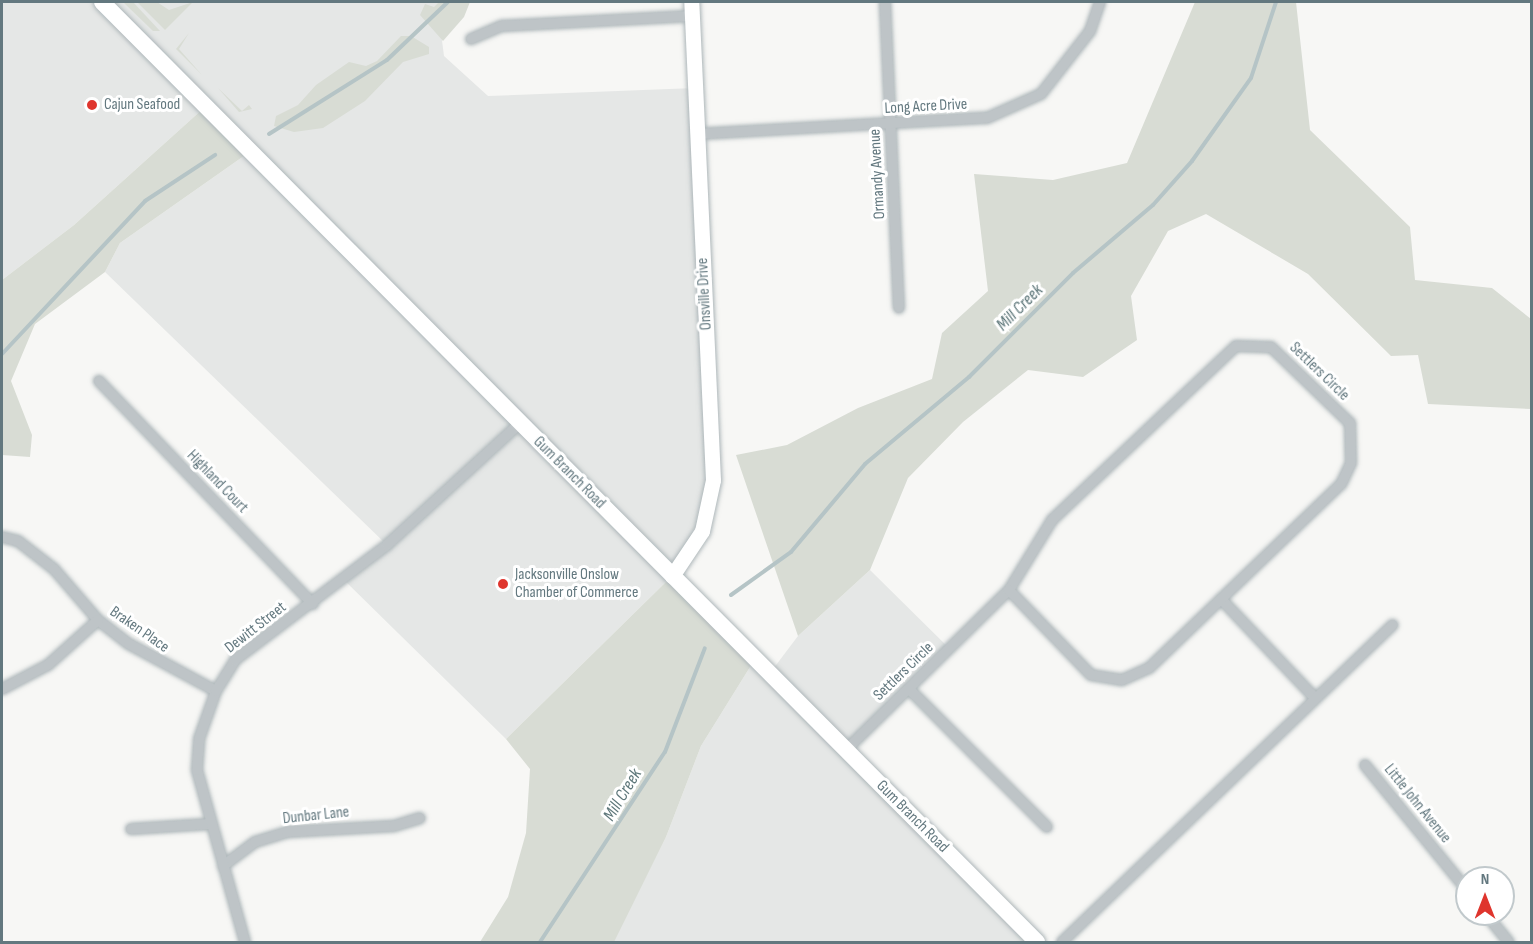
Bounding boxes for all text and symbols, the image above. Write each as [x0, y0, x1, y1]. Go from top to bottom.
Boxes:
place label: Cajun Seafood [104, 95, 180, 115]
street label: Long Acre Drive [884, 95, 968, 119]
marker: Cajun Seafood [85, 98, 99, 112]
street label: Ormandy Avenue [866, 128, 890, 220]
street label: Onsville Drive [694, 257, 716, 331]
water label: Mill Creek [992, 280, 1048, 336]
street label: Settlers Circle [1285, 339, 1353, 405]
street label: Gum Branch Road [529, 433, 609, 513]
street label: Highland Court [182, 447, 252, 517]
place label: Jacksonville Onslow Chamber of Commerce [515, 565, 638, 603]
marker: Jacksonville Onslow Chamber of Commerce [496, 577, 510, 591]
street label: Dewitt Street [222, 598, 290, 658]
street label: Braken Place [106, 603, 172, 657]
street label: Settlers Circle [870, 639, 938, 705]
street label: Little John Avenue [1379, 761, 1455, 847]
water label: Mill Creek [599, 765, 647, 825]
street label: Gum Branch Road [872, 777, 952, 857]
street label: Dunbar Lane [282, 803, 350, 829]
north arrow [1455, 866, 1515, 926]
text: N [1481, 870, 1489, 889]

